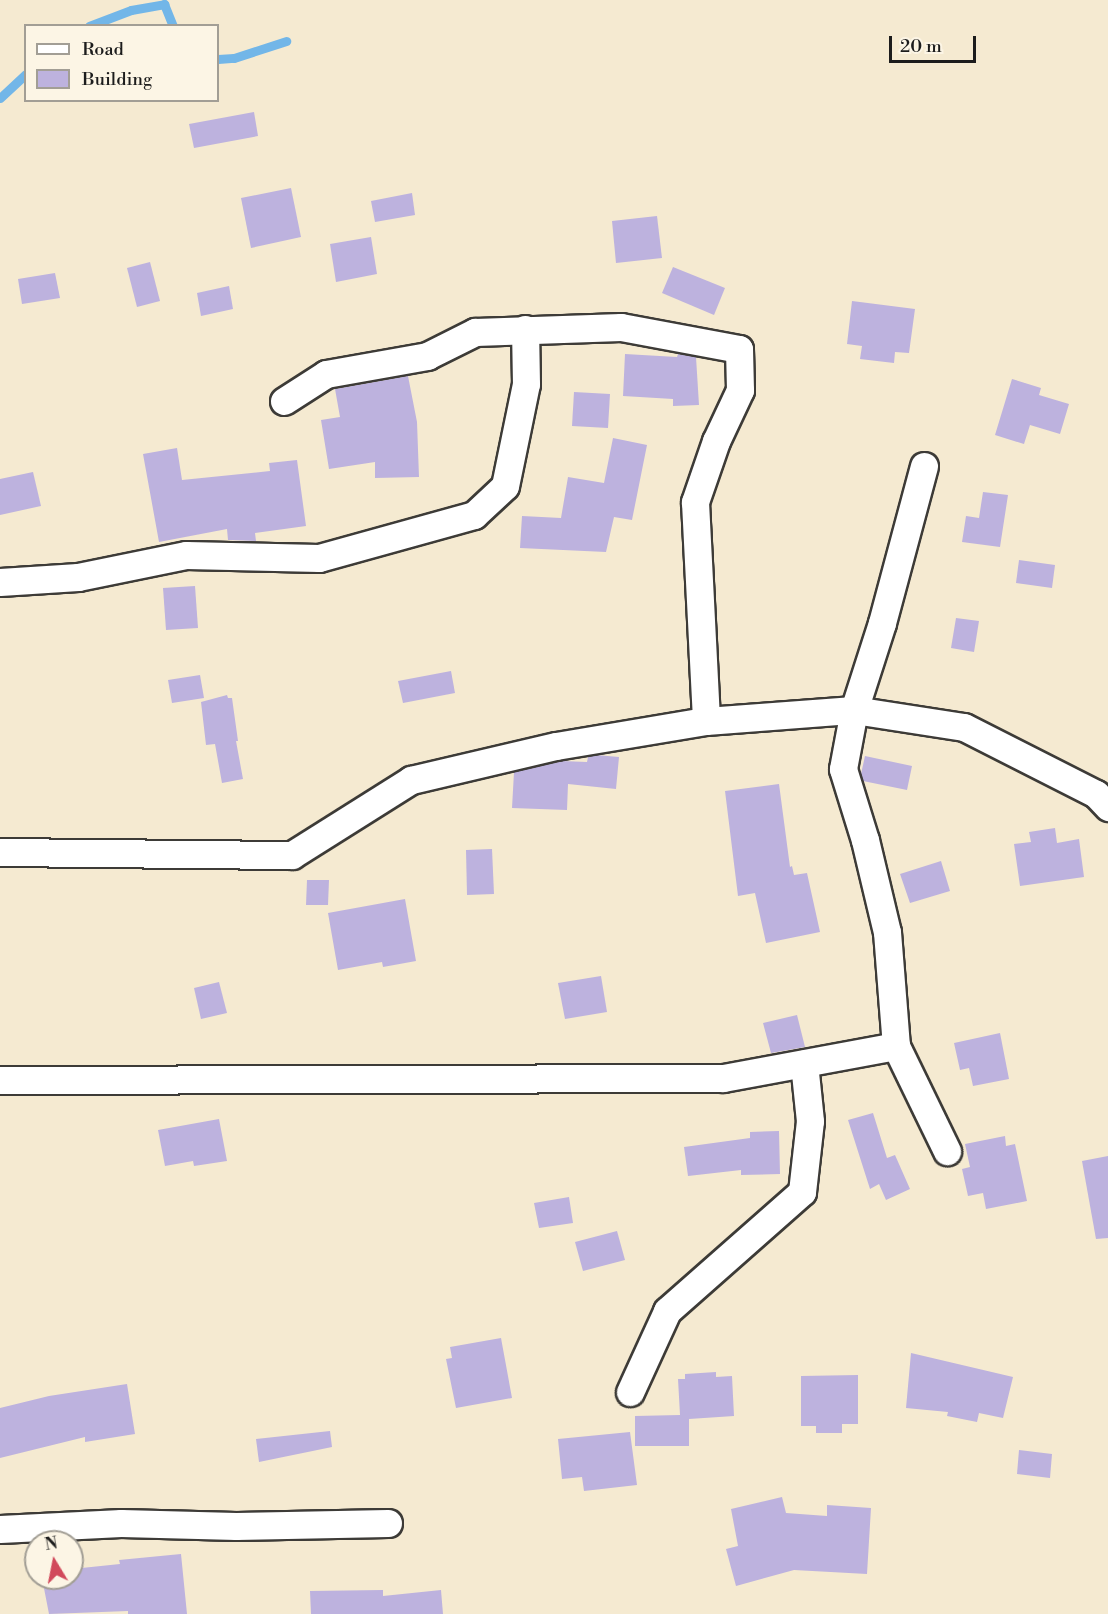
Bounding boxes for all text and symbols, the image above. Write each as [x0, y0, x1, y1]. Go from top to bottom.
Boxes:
legend [24, 24, 219, 102]
scale bar [892, 24, 979, 62]
text: 20 m [900, 35, 942, 58]
text: Road [82, 38, 124, 61]
text: Building [82, 68, 152, 91]
north arrow [24, 1530, 84, 1590]
text: N [43, 1533, 59, 1555]

